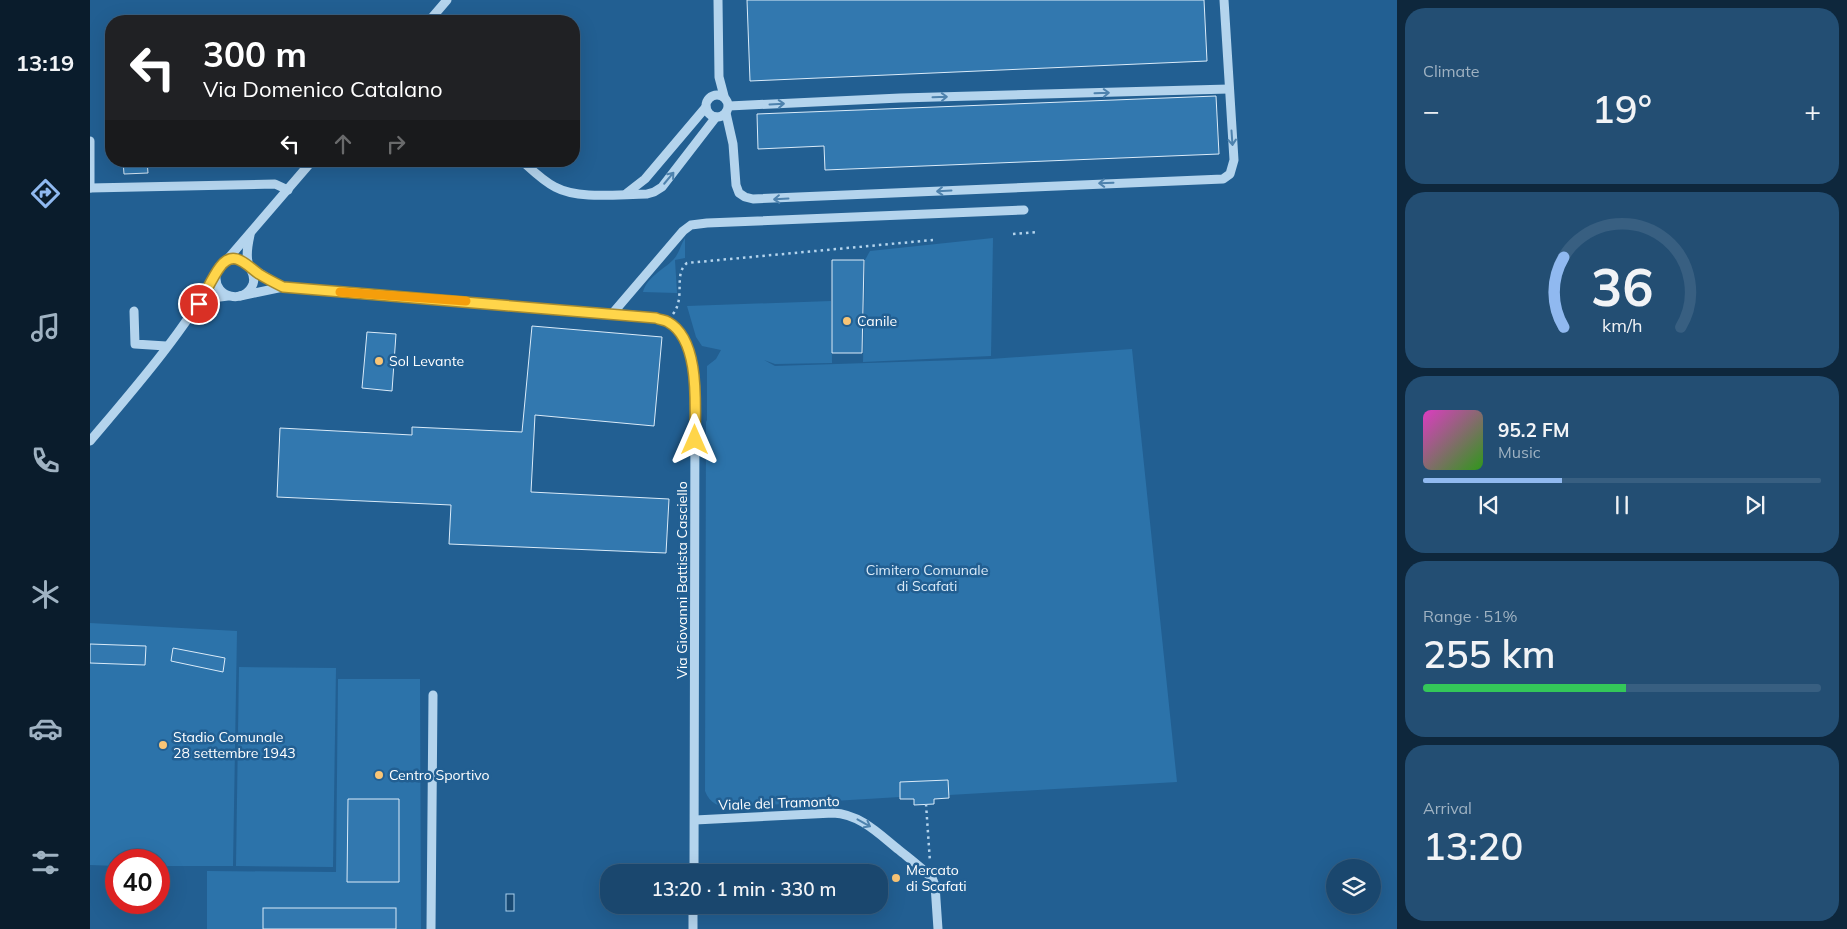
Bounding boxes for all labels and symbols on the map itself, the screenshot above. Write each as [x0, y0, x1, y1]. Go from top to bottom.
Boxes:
one-way arrow [1094, 88, 1110, 97]
one-way arrow [932, 92, 948, 102]
one-way arrow [769, 99, 785, 108]
one-way arrow [1228, 130, 1237, 146]
one-way arrow [664, 171, 675, 184]
one-way arrow [1098, 178, 1114, 187]
one-way arrow [936, 186, 952, 195]
one-way arrow [774, 194, 790, 203]
pin [178, 283, 220, 325]
place label: Canile [857, 312, 897, 330]
marker: Canile [841, 315, 853, 327]
place label: Sol Levante [389, 352, 464, 370]
marker: Sol Levante [373, 355, 385, 367]
position arrow [668, 413, 720, 465]
street label: Via Giovanni Battista Casciello [673, 481, 691, 679]
park label: Cimitero Comunale di Scafati [866, 561, 988, 595]
place label: Stadio Comunale 28 settembre 1943 [173, 728, 296, 762]
marker: Stadio Comunale 28 settembre 1943 [157, 739, 169, 751]
place label: Centro Sportivo [389, 766, 490, 784]
marker: Centro Sportivo [373, 769, 385, 781]
street label: Viale del Tramonto [718, 792, 840, 814]
one-way arrow [857, 818, 872, 828]
speed limit sign: 40 [105, 849, 170, 914]
place label: Mercato di Scafati [906, 861, 967, 895]
marker: Mercato di Scafati [890, 872, 902, 884]

